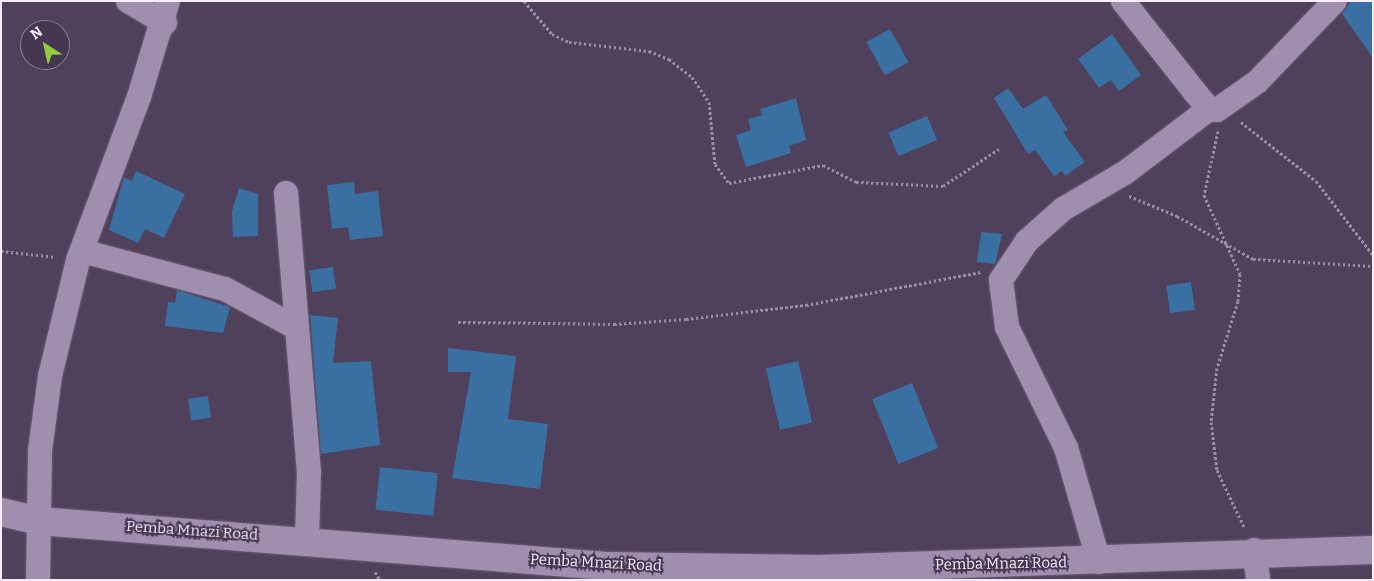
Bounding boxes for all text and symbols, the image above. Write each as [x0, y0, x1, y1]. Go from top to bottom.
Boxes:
north arrow [20, 20, 70, 70]
text: N [27, 23, 46, 43]
street label: Pemba Mnazi Road [125, 517, 259, 545]
street label: Pemba Mnazi Road [530, 551, 662, 575]
street label: Pemba Mnazi Road [935, 554, 1067, 574]

